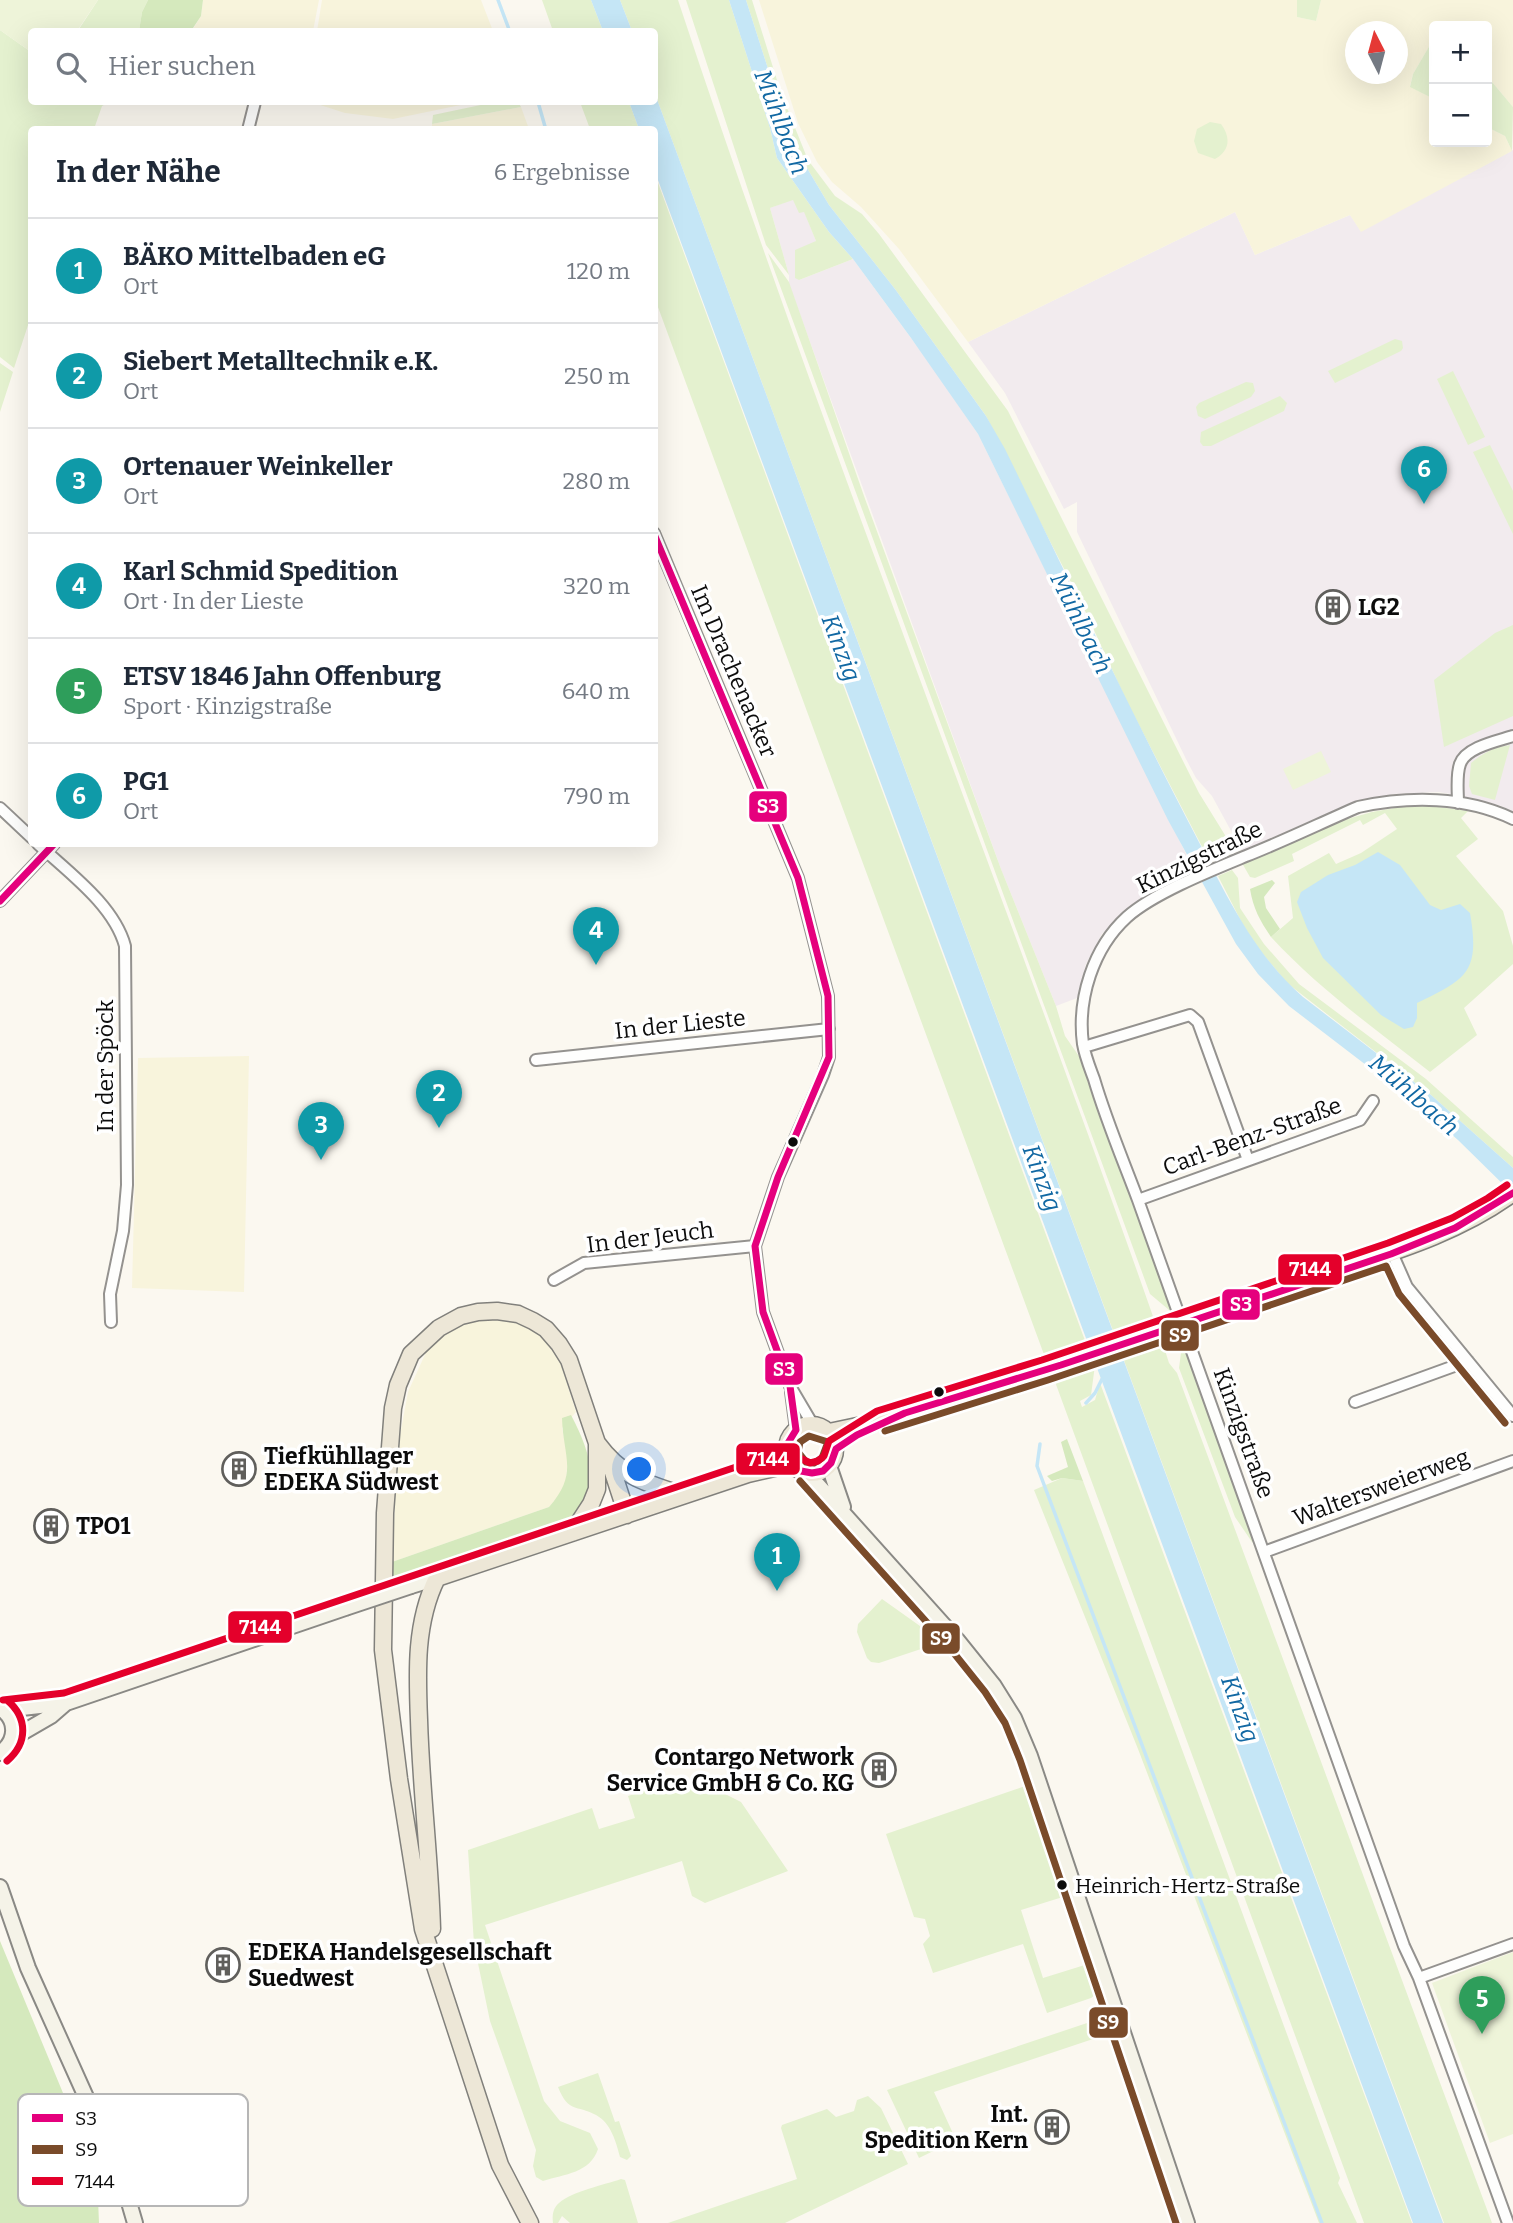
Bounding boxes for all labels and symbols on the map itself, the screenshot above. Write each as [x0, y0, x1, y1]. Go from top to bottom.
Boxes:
north arrow [1345, 21, 1408, 84]
water label: Mühlbach [748, 66, 814, 178]
pin: 6 [1401, 446, 1447, 504]
water label: Mühlbach [1044, 568, 1118, 678]
street label: Im Drachenacker [685, 581, 783, 761]
building icon: LG2 [1314, 588, 1352, 626]
place label: LG2 [1358, 593, 1400, 621]
water label: Kinzig [816, 611, 866, 685]
line badge: S3 [748, 790, 788, 823]
text: S3 [757, 795, 779, 818]
street label: Kinzigstraße [1131, 814, 1267, 900]
pin: 4 [573, 907, 619, 965]
street label: In der Spöck [91, 1000, 119, 1132]
street label: In der Lieste [613, 1003, 747, 1045]
water label: Mühlbach [1364, 1049, 1464, 1141]
pin: 2 [416, 1070, 462, 1128]
street label: Carl-Benz-Straße [1159, 1091, 1345, 1181]
pin: 3 [298, 1102, 344, 1160]
unlabelled marker [786, 1135, 800, 1149]
water label: Kinzig [1017, 1141, 1067, 1215]
street label: In der Jeuch [585, 1215, 715, 1259]
line badge: 7144 [1277, 1253, 1343, 1286]
text: 7144 [1289, 1258, 1331, 1281]
line badge: S3 [1221, 1288, 1261, 1321]
text: S3 [1230, 1293, 1252, 1316]
line badge: S9 [1160, 1319, 1200, 1352]
text: S9 [1169, 1324, 1191, 1347]
line badge: S3 [764, 1352, 804, 1386]
text: S3 [773, 1358, 795, 1381]
street label: Kinzigstraße [1207, 1364, 1281, 1502]
unlabelled marker [932, 1385, 946, 1399]
place label: Tiefkühllager EDEKA Südwest [264, 1442, 439, 1496]
line badge: 7144 [735, 1442, 801, 1476]
street label: Waltersweierweg [1289, 1442, 1473, 1532]
text: 7144 [747, 1448, 789, 1471]
building icon: Tiefkühllager EDEKA Südwest [220, 1450, 258, 1488]
your location [622, 1452, 656, 1486]
building icon: TPO1 [32, 1507, 70, 1545]
place label: TPO1 [76, 1512, 130, 1540]
pin: 1 [754, 1533, 800, 1591]
line badge: 7144 [227, 1610, 293, 1644]
text: 7144 [239, 1616, 281, 1639]
line badge: S9 [921, 1622, 961, 1655]
text: S9 [930, 1627, 952, 1650]
water label: Kinzig [1215, 1672, 1265, 1746]
place label: Contargo Network Service GmbH & Co. KG [606, 1743, 855, 1797]
building icon: Contargo Network Service GmbH & Co. KG [860, 1751, 898, 1789]
place label: Heinrich-Hertz-Straße [1075, 1873, 1300, 1899]
marker: Heinrich-Hertz-Straße [1055, 1878, 1069, 1892]
place label: EDEKA Handelsgesellschaft Suedwest [248, 1938, 552, 1992]
building icon: EDEKA Handelsgesellschaft Suedwest [204, 1946, 242, 1984]
pin: 5 [1459, 1976, 1505, 2034]
line badge: S9 [1088, 2006, 1129, 2039]
text: S9 [1097, 2011, 1119, 2034]
legend [18, 2094, 248, 2206]
place label: Int. Spedition Kern [864, 2100, 1028, 2154]
text: S3 [75, 2107, 97, 2130]
building icon: Int. Spedition Kern [1033, 2108, 1071, 2146]
text: S9 [75, 2138, 98, 2161]
text: 7144 [75, 2170, 115, 2193]

